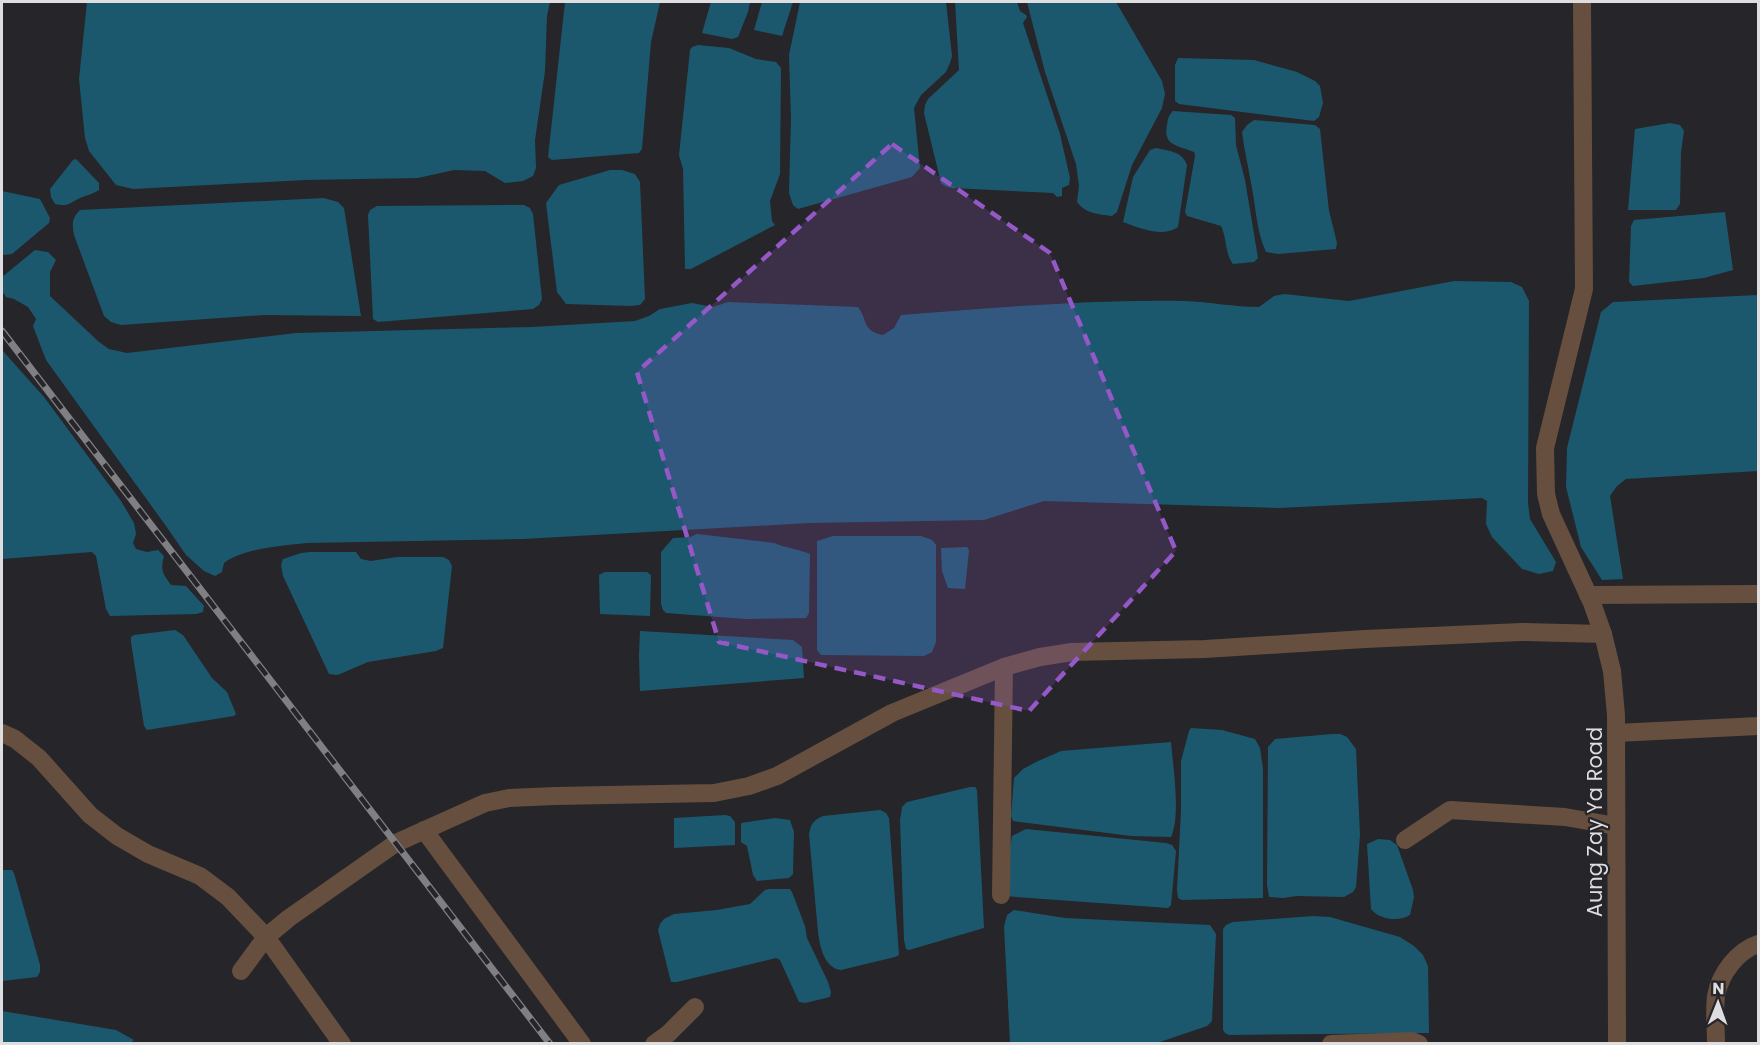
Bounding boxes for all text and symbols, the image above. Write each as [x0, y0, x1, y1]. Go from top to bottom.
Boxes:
street label: Aung Zay Ya Road [1580, 727, 1609, 917]
north arrow [1688, 973, 1748, 1033]
text: N [1712, 977, 1724, 1000]

